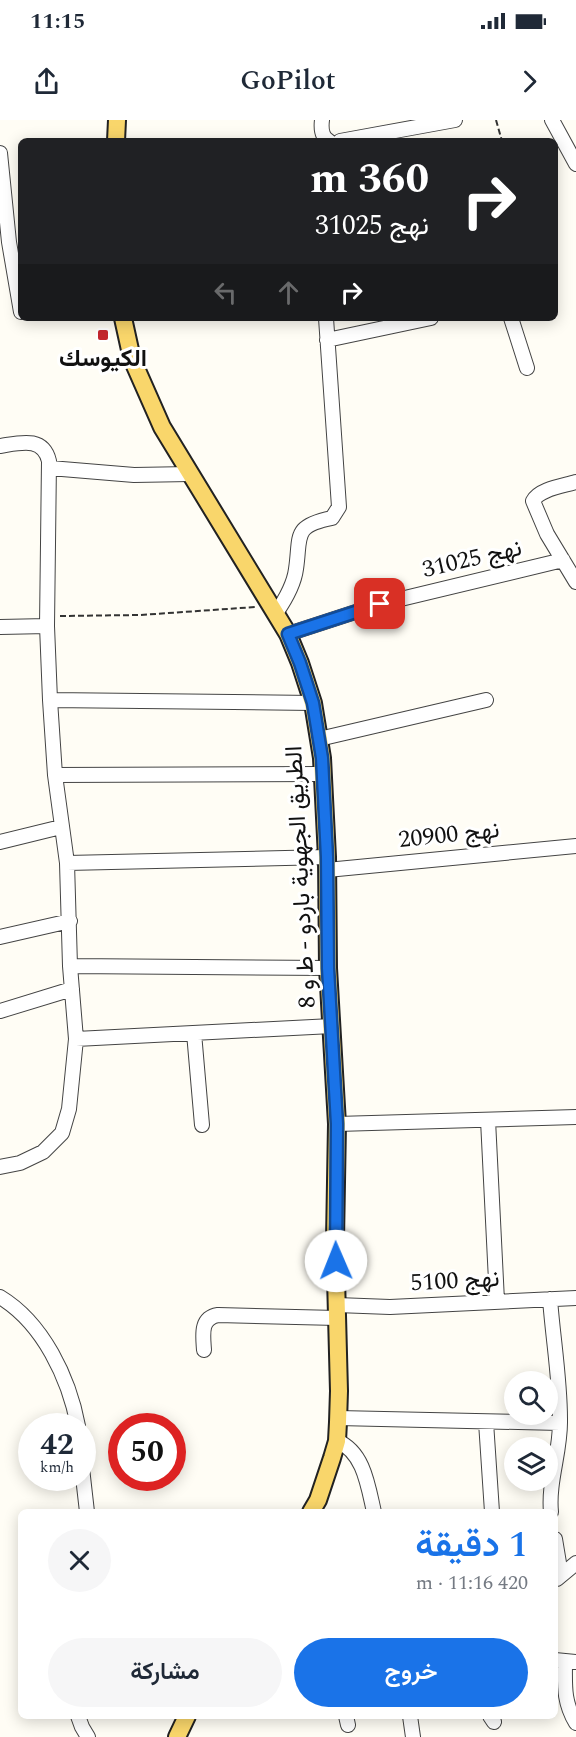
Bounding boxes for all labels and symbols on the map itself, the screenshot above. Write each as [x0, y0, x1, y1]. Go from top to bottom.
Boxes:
marker: الكيوسك [96, 328, 110, 342]
place label: الكيوسك [59, 341, 147, 377]
street label: نهج 31025 [419, 530, 525, 588]
pin [354, 578, 405, 629]
street label: الطريق الجهوية باردو - ط و 8 [276, 745, 326, 1009]
street label: نهج 20900 [397, 812, 501, 858]
position arrow [304, 1229, 368, 1293]
street label: نهج 5100 [409, 1261, 501, 1301]
speed limit sign: 50 [108, 1413, 186, 1491]

